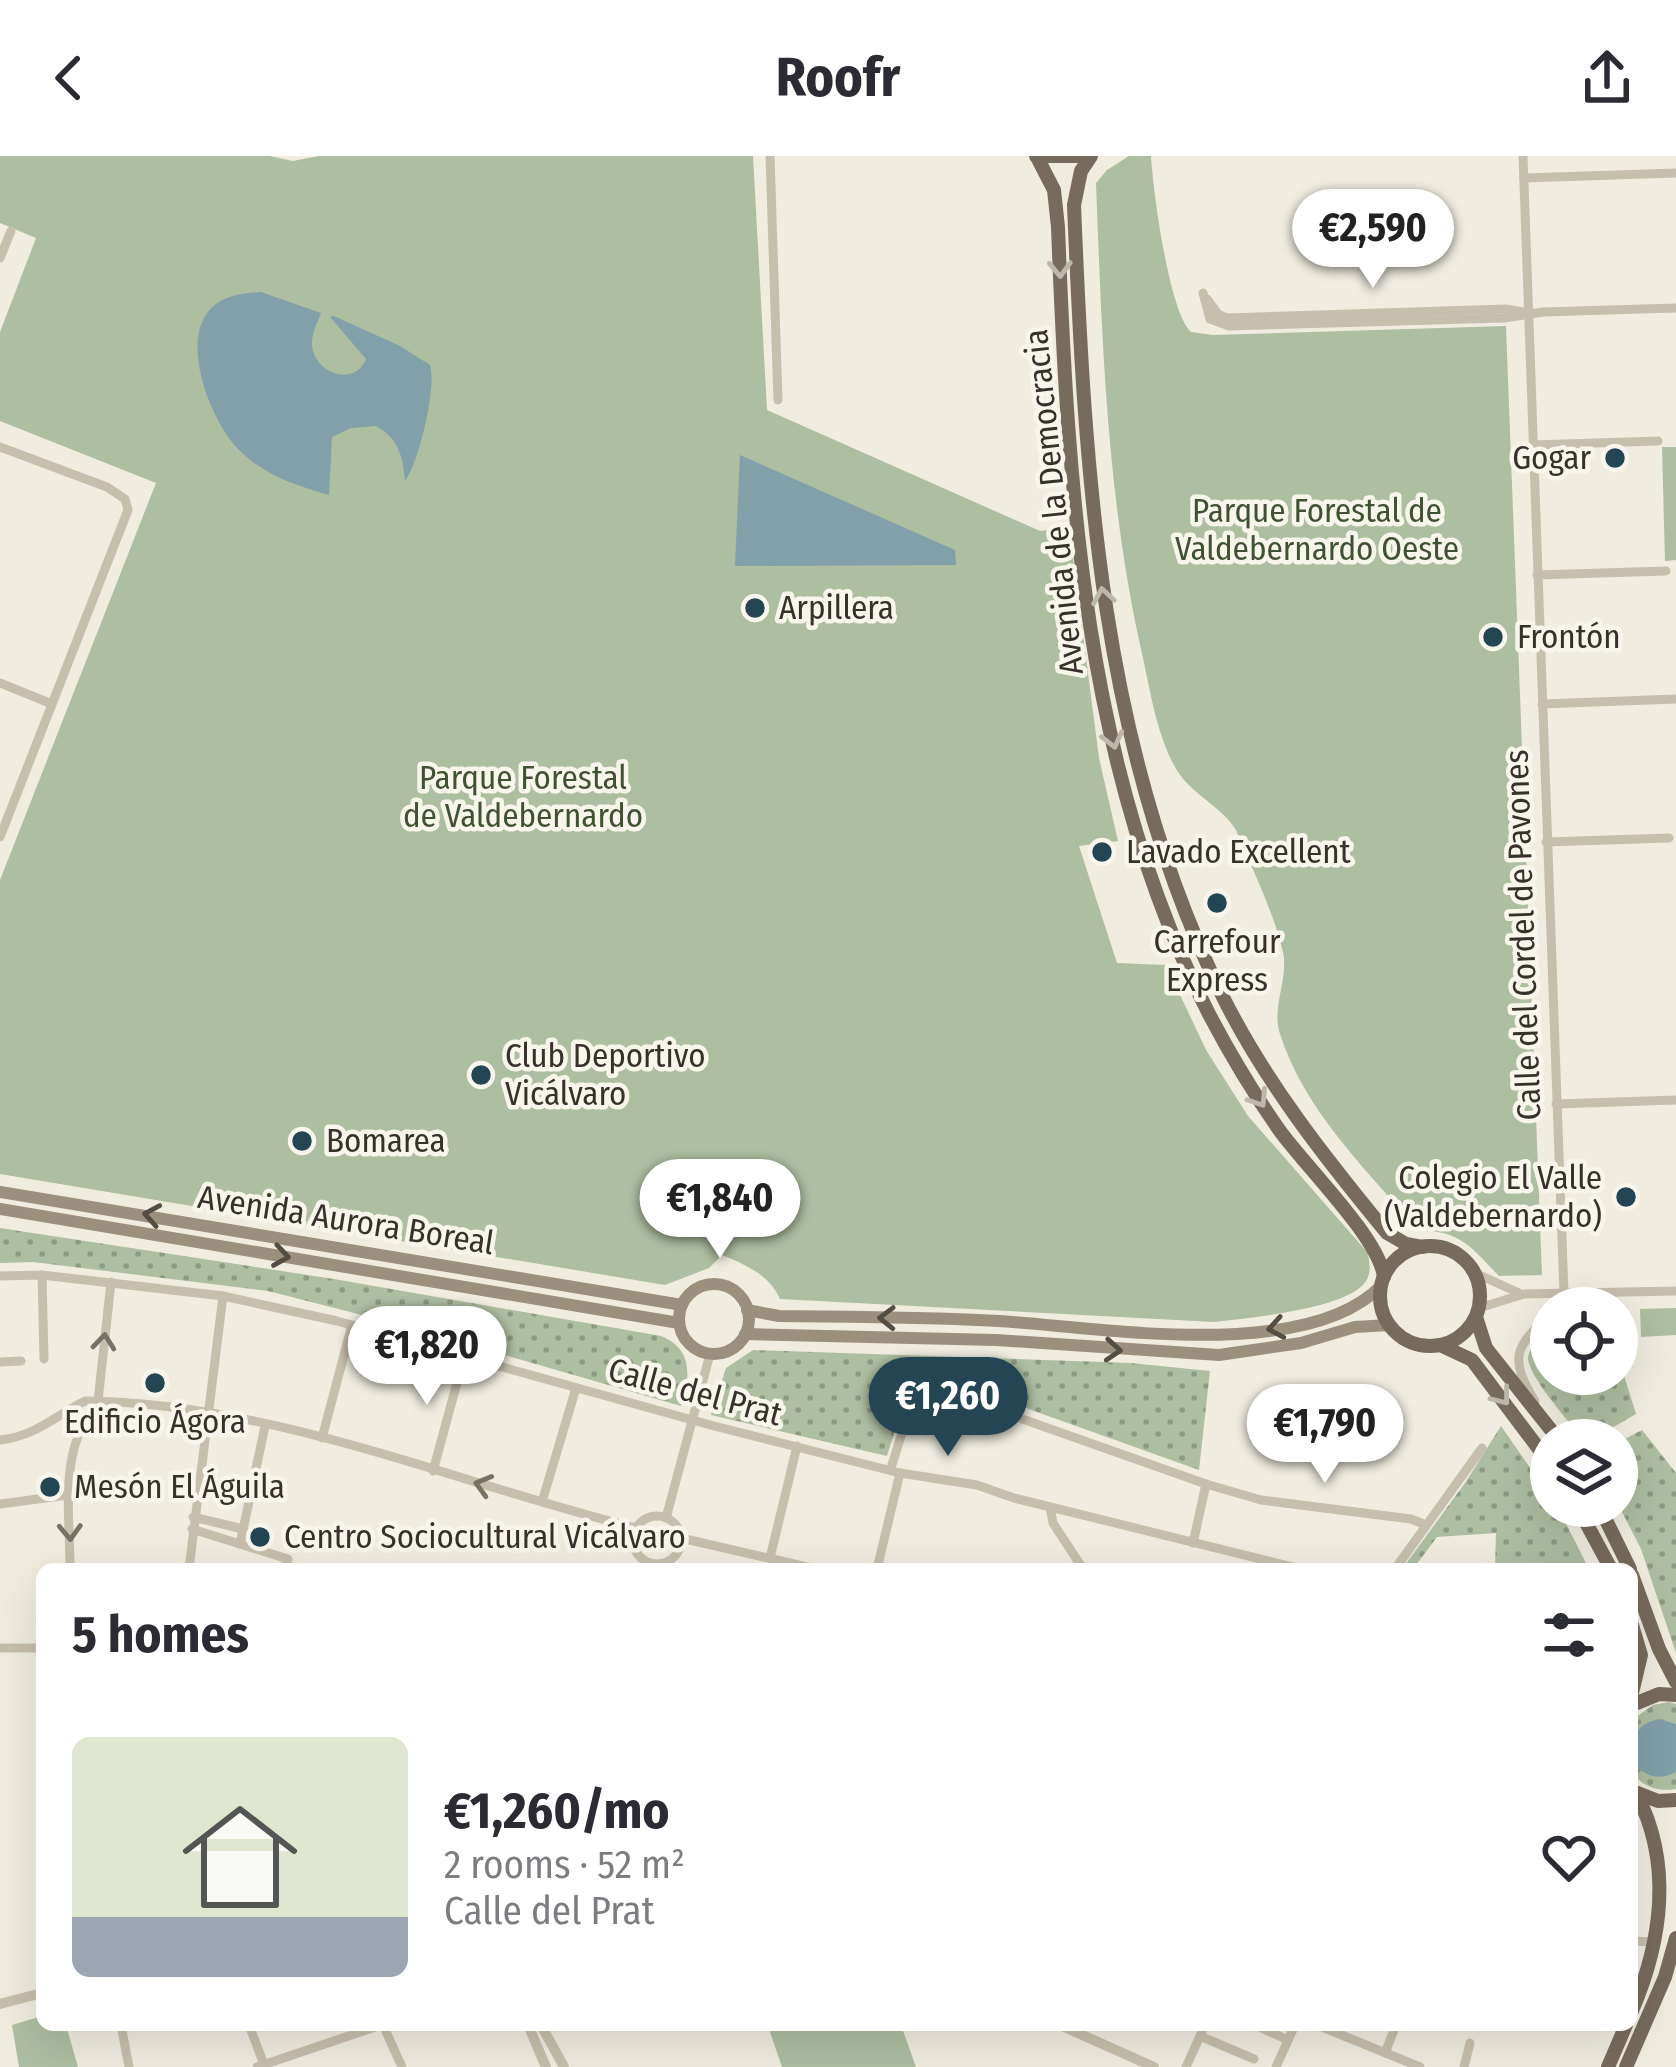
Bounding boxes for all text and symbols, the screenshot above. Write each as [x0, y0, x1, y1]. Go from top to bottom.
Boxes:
icon: back [36, 45, 102, 111]
icon: share [1574, 45, 1640, 111]
text: Roofr [776, 46, 900, 110]
pin: €2,590 [1275, 189, 1471, 291]
text: €2,590 [1319, 205, 1427, 251]
one-way arrow [1047, 260, 1073, 279]
street label: Avenida de la Democracia [1016, 327, 1092, 677]
place label: Gogar [1512, 438, 1591, 478]
marker: Gogar [1602, 445, 1628, 471]
park label: Parque Forestal de Valdebernardo Oeste [1175, 491, 1459, 569]
one-way arrow [1092, 586, 1117, 606]
place label: Arpillera [779, 588, 894, 628]
marker: Arpillera [742, 595, 768, 621]
place label: Frontón [1517, 617, 1621, 657]
marker: Frontón [1480, 624, 1506, 650]
one-way arrow [1099, 729, 1124, 749]
street label: Calle del Cordel de Pavones [1497, 749, 1549, 1121]
park label: Parque Forestal de Valdebernardo [403, 758, 643, 836]
place label: Lavado Excellent [1126, 832, 1351, 872]
marker: Lavado Excellent [1089, 839, 1115, 865]
marker: Carrefour Express [1204, 890, 1230, 916]
place label: Carrefour Express [1154, 922, 1281, 1000]
place label: Club Deportivo Vicálvaro [505, 1036, 706, 1114]
marker: Club Deportivo Vicálvaro [468, 1062, 494, 1088]
one-way arrow [1245, 1085, 1267, 1107]
place label: Bomarea [326, 1121, 446, 1161]
marker: Bomarea [289, 1128, 315, 1154]
place label: Colegio El Valle (Valdebernardo) [1384, 1158, 1602, 1236]
pin: €1,840 [622, 1159, 818, 1261]
text: €1,840 [667, 1175, 773, 1221]
street label: Avenida Aurora Boreal [195, 1177, 497, 1263]
marker: Colegio El Valle (Valdebernardo) [1613, 1184, 1639, 1210]
one-way arrow [143, 1204, 163, 1229]
one-way arrow [271, 1242, 291, 1267]
map controls [1530, 1287, 1638, 1527]
button: locate [1530, 1287, 1638, 1395]
pin: €1,820 [329, 1306, 525, 1408]
one-way arrow [877, 1306, 896, 1332]
one-way arrow [1266, 1314, 1286, 1339]
text: €1,820 [375, 1322, 479, 1368]
one-way arrow [91, 1332, 116, 1351]
one-way arrow [1104, 1336, 1123, 1362]
street label: Calle del Prat [604, 1350, 786, 1434]
pin: €1,260 [850, 1357, 1046, 1459]
marker: Edificio Ágora [142, 1370, 168, 1396]
text: €1,260 [896, 1373, 1000, 1419]
pin: €1,790 [1227, 1384, 1423, 1486]
one-way arrow [1488, 1384, 1509, 1406]
text: €1,790 [1274, 1400, 1376, 1446]
place label: Edificio Ágora [64, 1402, 246, 1442]
button: layers [1530, 1419, 1638, 1527]
place label: Mesón El Águila [74, 1467, 285, 1507]
marker: Mesón El Águila [37, 1474, 63, 1500]
one-way arrow [473, 1474, 494, 1499]
place label: Centro Sociocultural Vicálvaro [284, 1517, 686, 1557]
one-way arrow [56, 1523, 82, 1542]
marker: Centro Sociocultural Vicálvaro [247, 1524, 273, 1550]
icon: filters [1536, 1602, 1602, 1668]
text: 5 homes [72, 1604, 249, 1666]
text: €1,260/mo [444, 1780, 670, 1842]
icon: home [168, 1785, 312, 1929]
icon: heart [1536, 1824, 1602, 1890]
text: 2 rooms · 52 m² [444, 1842, 685, 1888]
text: Calle del Prat [444, 1888, 654, 1934]

